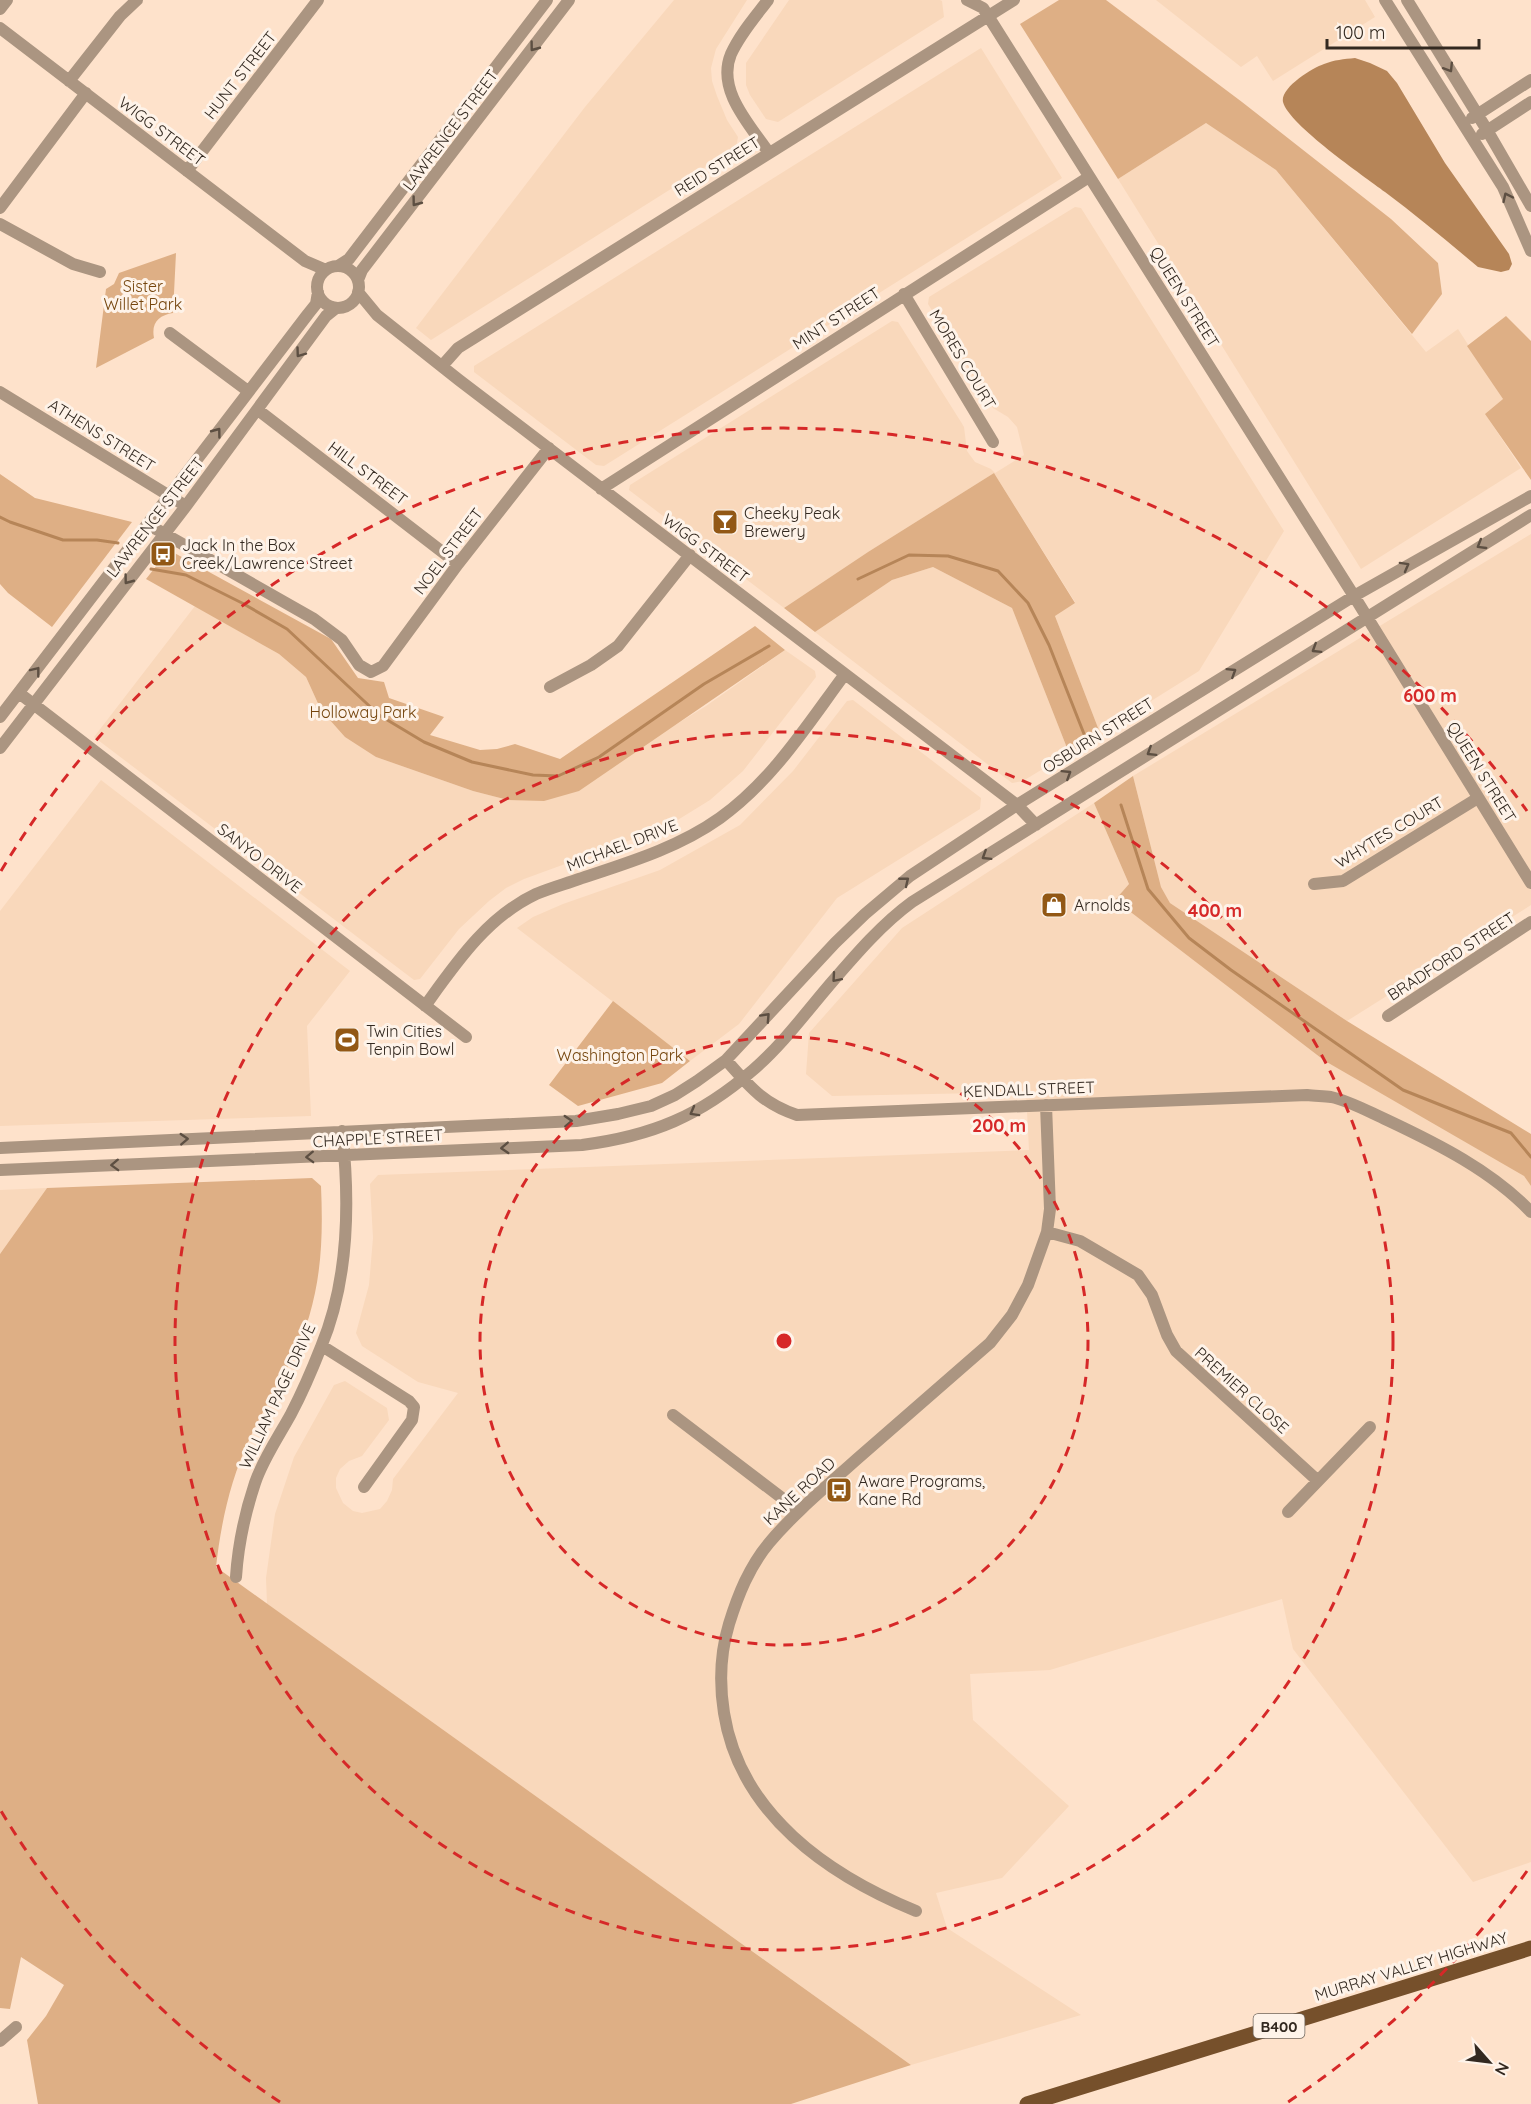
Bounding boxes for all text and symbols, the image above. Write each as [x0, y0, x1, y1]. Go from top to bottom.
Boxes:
scale bar [1327, 12, 1478, 50]
text: 100 m [1336, 21, 1385, 44]
street label: HUNT STREET [200, 27, 281, 123]
one-way arrow [530, 40, 541, 51]
one-way arrow [1441, 62, 1453, 72]
street label: LAWRENCE STREET [398, 65, 502, 195]
street label: WIGG STREET [115, 92, 210, 170]
street label: REID STREET [671, 132, 764, 200]
one-way arrow [1503, 193, 1515, 204]
one-way arrow [412, 195, 423, 206]
street label: QUEEN STREET [1146, 243, 1224, 351]
park label: Sister Willet Park [104, 276, 182, 314]
street label: MINT STREET [789, 282, 884, 354]
street label: MORES COURT [925, 305, 1001, 413]
one-way arrow [296, 347, 307, 358]
street label: ATHENS STREET [45, 394, 159, 476]
one-way arrow [210, 428, 221, 439]
street label: HILL STREET [324, 437, 412, 510]
street label: LAWRENCE STREET [102, 453, 208, 581]
place label: Cheeky Peak Brewery [744, 503, 840, 541]
street label: NOEL STREET [409, 504, 487, 598]
bar icon: Cheeky Peak Brewery [710, 507, 740, 537]
street label: WIGG STREET [659, 509, 754, 587]
place label: Jack In the Box Creek/Lawrence Street [182, 535, 353, 573]
one-way arrow [1477, 537, 1487, 549]
bus stop icon: Jack In the Box Creek/Lawrence Street [148, 539, 178, 569]
one-way arrow [1399, 562, 1409, 574]
one-way arrow [124, 573, 135, 584]
one-way arrow [1312, 641, 1322, 653]
one-way arrow [29, 667, 40, 678]
one-way arrow [1226, 667, 1236, 679]
text: 600 m [1403, 684, 1457, 707]
street label: OSBURN STREET [1039, 693, 1157, 777]
park label: Holloway Park [309, 702, 417, 722]
street label: QUEEN STREET [1443, 718, 1521, 826]
one-way arrow [1147, 745, 1157, 757]
one-way arrow [1061, 770, 1071, 782]
street label: WHYTES COURT [1331, 792, 1447, 872]
street label: MICHAEL DRIVE [564, 815, 680, 875]
street label: SANYO DRIVE [214, 819, 306, 897]
one-way arrow [982, 848, 992, 860]
one-way arrow [898, 877, 909, 888]
shop icon: Arnolds [1039, 890, 1069, 920]
place label: Arnolds [1074, 895, 1130, 915]
text: 400 m [1188, 899, 1242, 922]
street label: BRADFORD STREET [1384, 907, 1519, 1005]
one-way arrow [832, 971, 843, 982]
one-way arrow [759, 1014, 770, 1024]
place label: Twin Cities Tenpin Bowl [366, 1021, 455, 1059]
sports icon: Twin Cities Tenpin Bowl [332, 1025, 362, 1055]
park label: Washington Park [557, 1045, 683, 1065]
street label: KENDALL STREET [963, 1077, 1096, 1101]
one-way arrow [690, 1105, 700, 1116]
text: 200 m [972, 1114, 1026, 1137]
one-way arrow [563, 1115, 572, 1128]
street label: CHAPPLE STREET [312, 1125, 444, 1151]
one-way arrow [180, 1132, 189, 1145]
one-way arrow [500, 1142, 509, 1155]
one-way arrow [305, 1151, 314, 1164]
one-way arrow [111, 1158, 120, 1171]
street label: WILLIAM PAGE DRIVE [235, 1320, 319, 1472]
centre of rings [774, 1331, 794, 1351]
street label: PREMIER CLOSE [1191, 1342, 1293, 1438]
street label: KANE ROAD [759, 1453, 839, 1529]
place label: Aware Programs, Kane Rd [858, 1471, 985, 1509]
bus stop icon: Aware Programs, Kane Rd [824, 1475, 854, 1505]
street label: MURRAY VALLEY HIGHWAY [1312, 1927, 1510, 2005]
road number: B400 [1254, 2014, 1304, 2038]
north arrow [1459, 2032, 1519, 2092]
text: N [1491, 2059, 1514, 2079]

